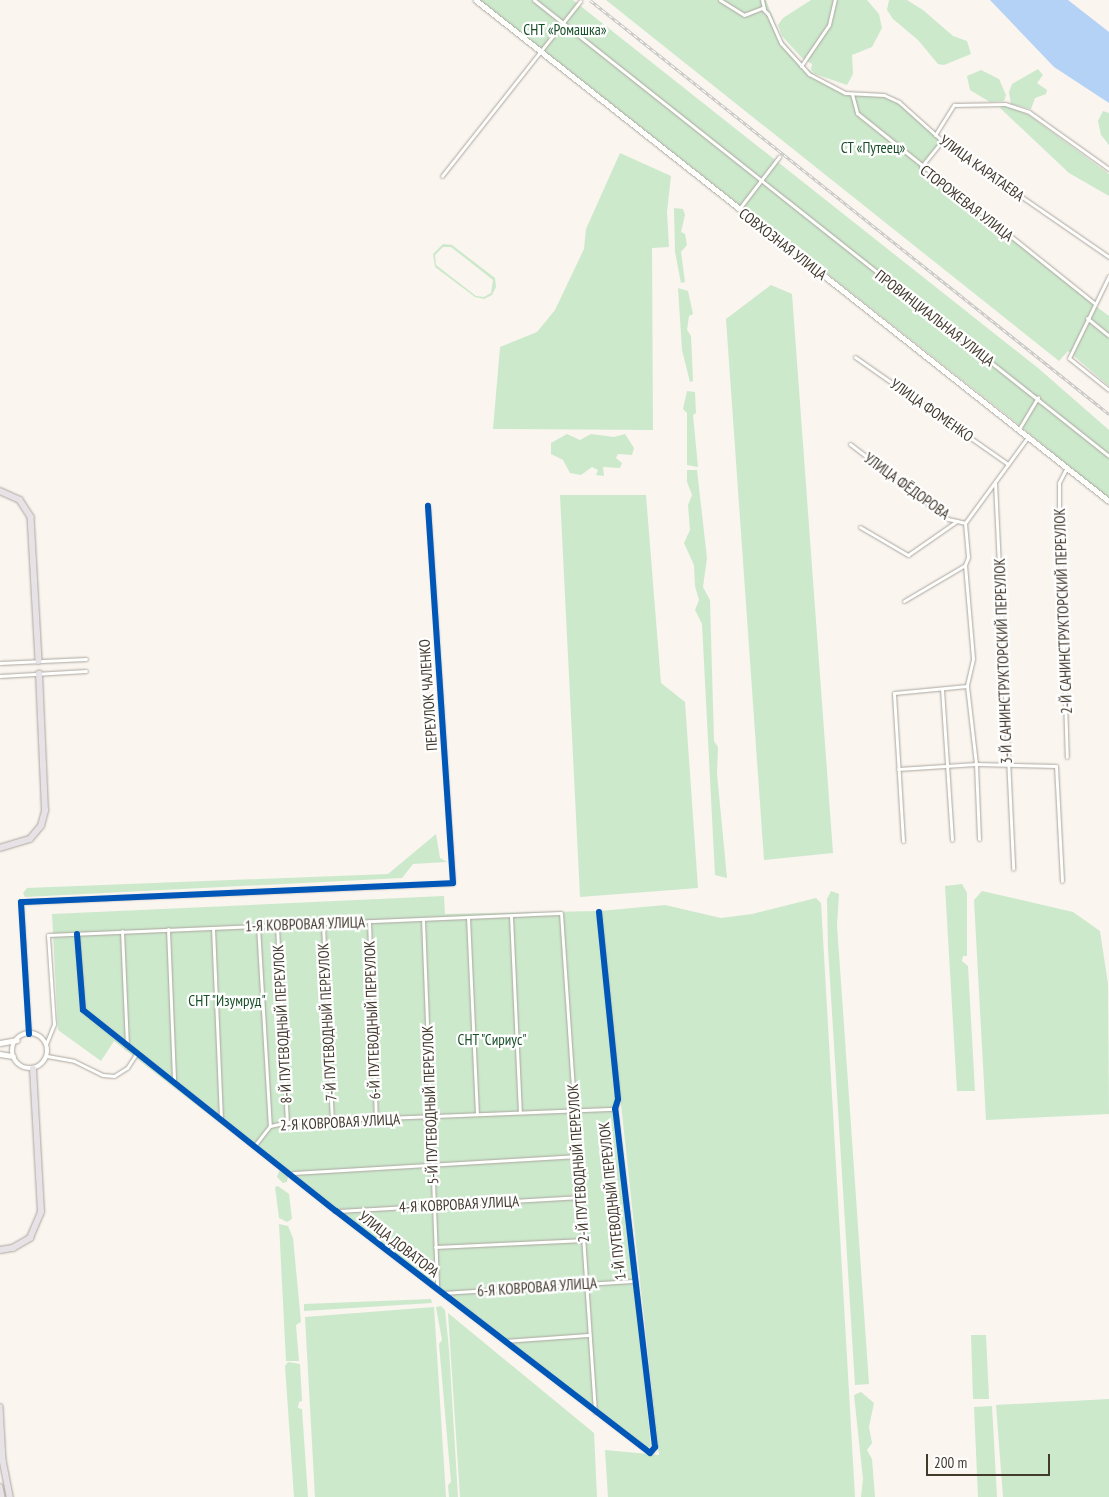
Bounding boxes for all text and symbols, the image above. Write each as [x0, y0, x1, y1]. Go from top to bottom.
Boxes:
park label: СНТ «Ромашка» [523, 21, 607, 39]
street label: УЛИЦА КАРАТАЕВА [936, 131, 1028, 205]
park label: СТ «Путеец» [840, 139, 906, 157]
street label: СТОРОЖЕВАЯ УЛИЦА [917, 161, 1017, 245]
street label: СОВХОЗНАЯ УЛИЦА [735, 204, 831, 284]
street label: ПРОВИНЦИАЛЬНАЯ УЛИЦА [872, 266, 998, 370]
street label: УЛИЦА ФОМЕНКО [887, 375, 977, 445]
street label: УЛИЦА ФЁДОРОВА [861, 449, 953, 523]
street label: 2-Й САНИНСТРУКТОРСКИЙ ПЕРЕУЛОК [1050, 508, 1076, 714]
street label: 3-Й САНИНСТРУКТОРСКИЙ ПЕРЕУЛОК [990, 558, 1016, 764]
street label: ПЕРЕУЛОК ЧАЛЕНКО [415, 638, 441, 752]
street label: 1-Я КОВРОВАЯ УЛИЦА [245, 913, 365, 935]
street label: 6-Й ПУТЕВОДНЫЙ ПЕРЕУЛОК [360, 940, 384, 1100]
street label: 7-Й ПУТЕВОДНЫЙ ПЕРЕУЛОК [314, 942, 340, 1102]
street label: 8-Й ПУТЕВОДНЫЙ ПЕРЕУЛОК [269, 944, 295, 1104]
park label: СНТ "Изумруд" [188, 992, 266, 1010]
street label: 5-Й ПУТЕВОДНЫЙ ПЕРЕУЛОК [418, 1025, 442, 1185]
park label: СНТ "Сириус" [457, 1031, 527, 1049]
street label: 2-Й ПУТЕВОДНЫЙ ПЕРЕУЛОК [563, 1083, 593, 1243]
street label: 2-Я КОВРОВАЯ УЛИЦА [279, 1110, 401, 1134]
street label: 1-Й ПУТЕВОДНЫЙ ПЕРЕУЛОК [595, 1121, 629, 1281]
street label: 4-Я КОВРОВАЯ УЛИЦА [398, 1192, 520, 1216]
street label: УЛИЦА ДОВАТОРА [355, 1207, 443, 1281]
street label: 6-Я КОВРОВАЯ УЛИЦА [476, 1274, 598, 1300]
scale bar [929, 1444, 1053, 1476]
text: 200 m [934, 1453, 967, 1472]

